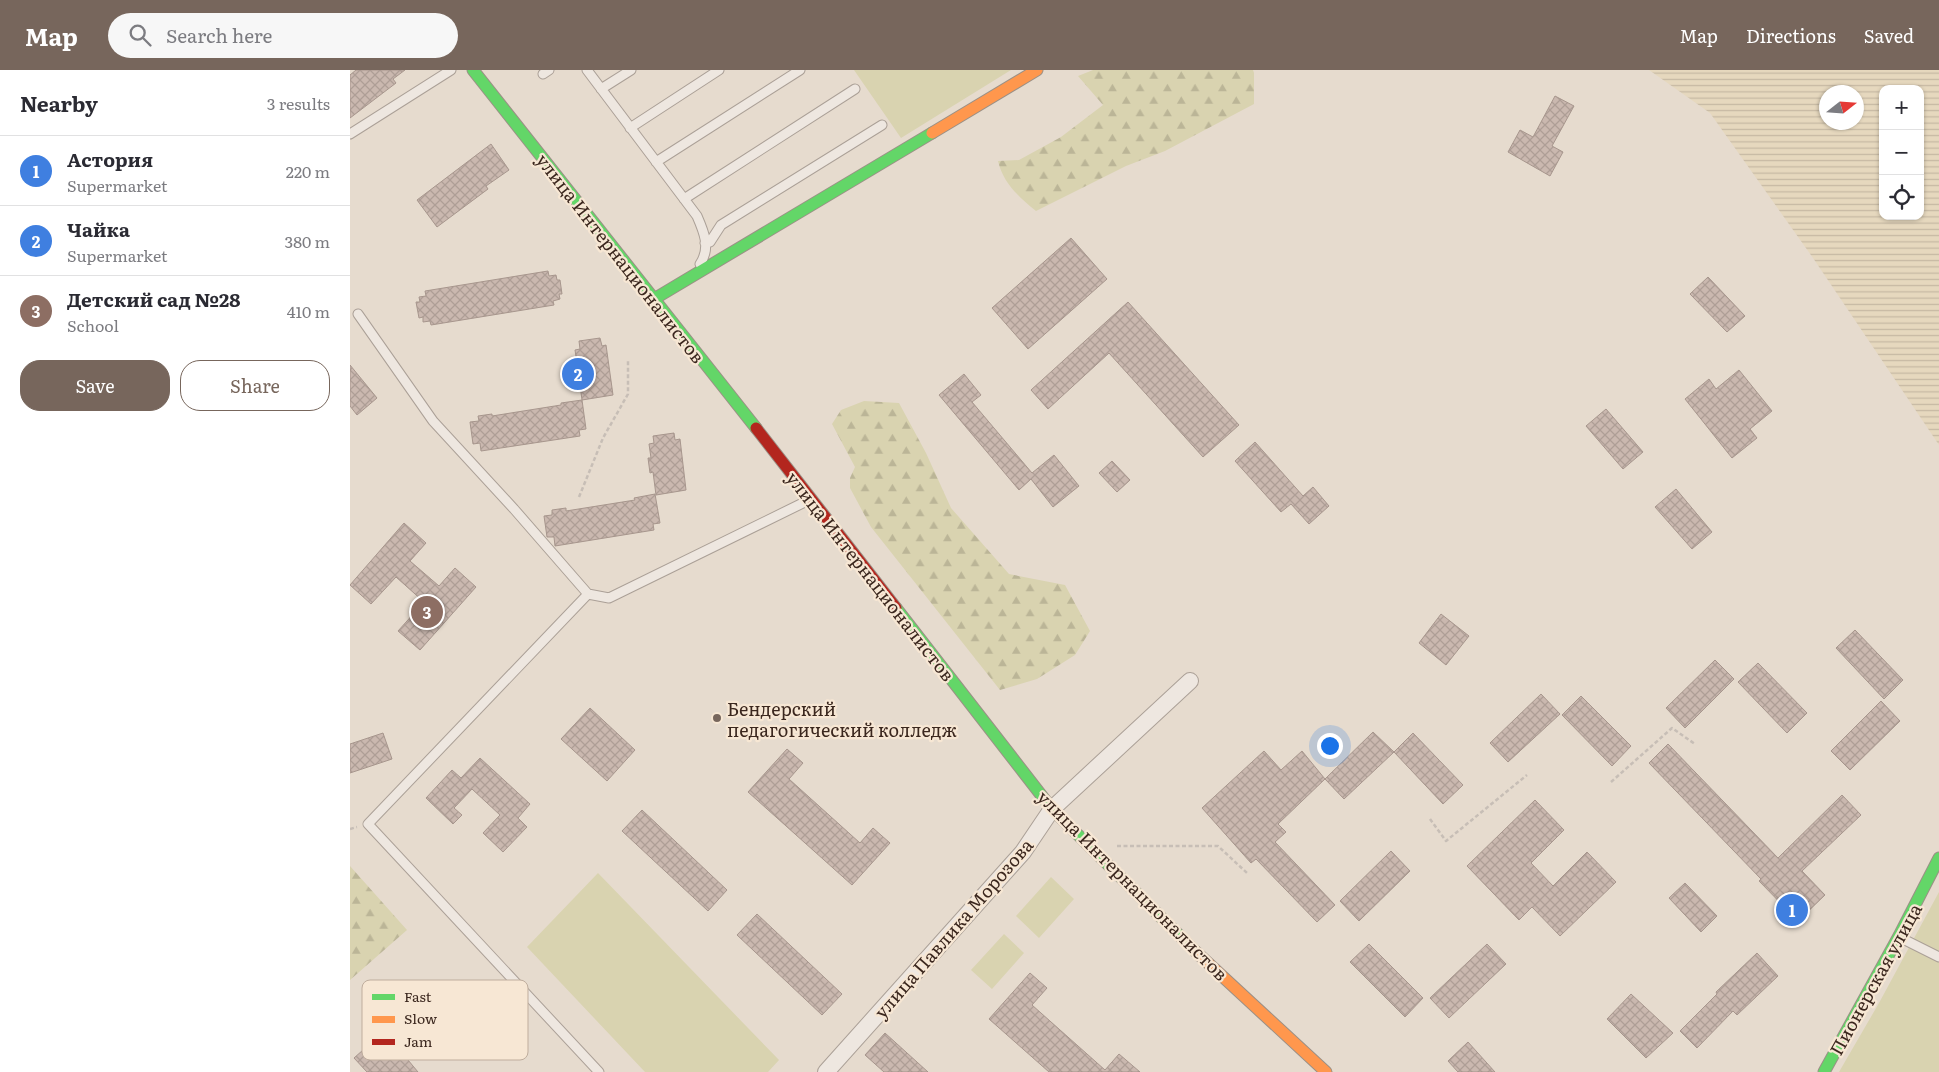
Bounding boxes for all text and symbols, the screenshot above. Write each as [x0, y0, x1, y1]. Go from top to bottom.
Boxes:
search box [108, 13, 458, 58]
text: Map [25, 18, 78, 53]
icon: search [126, 21, 154, 49]
text: Search here [166, 21, 272, 49]
text: Map [1680, 22, 1718, 49]
text: Directions [1746, 22, 1836, 49]
text: Saved [1864, 22, 1914, 49]
north arrow [1819, 85, 1864, 130]
map controls [1879, 85, 1924, 220]
button: + [1879, 85, 1924, 130]
text: Nearby [20, 87, 98, 118]
text: 3 results [267, 91, 330, 115]
button: − [1879, 130, 1924, 175]
text: Астория [67, 145, 153, 173]
street label: улица Интернационалистов [530, 147, 712, 369]
text: 1 [33, 159, 39, 183]
text: 220 m [286, 159, 330, 183]
text: Supermarket [67, 173, 167, 197]
button: locate [1879, 175, 1924, 220]
text: Чайка [67, 215, 130, 243]
text: 2 [32, 229, 40, 253]
text: 380 m [285, 229, 330, 253]
text: Supermarket [67, 243, 167, 267]
text: Детский сад №28 [67, 285, 240, 313]
text: 3 [32, 299, 40, 323]
text: 410 m [287, 299, 330, 323]
text: School [67, 313, 119, 337]
pin: 2 [562, 355, 594, 393]
button: Save [20, 360, 170, 411]
button: Share [180, 360, 330, 411]
street label: улица Интернационалистов [780, 465, 962, 687]
pin: 3 [411, 593, 443, 631]
place label: Бендерский педагогический колледж [727, 695, 958, 743]
marker: Бендерский педагогический колледж [711, 712, 723, 724]
your location [1317, 733, 1343, 759]
street label: улица Интернационалистов [1032, 784, 1234, 986]
street label: улица Павлика Морозова [867, 832, 1039, 1024]
pin: 1 [1776, 891, 1808, 929]
street label: Пионерская улица [1822, 898, 1928, 1060]
legend [362, 980, 528, 1060]
text: Fast [404, 986, 432, 1006]
text: Slow [404, 1008, 437, 1028]
text: Jam [404, 1031, 433, 1051]

